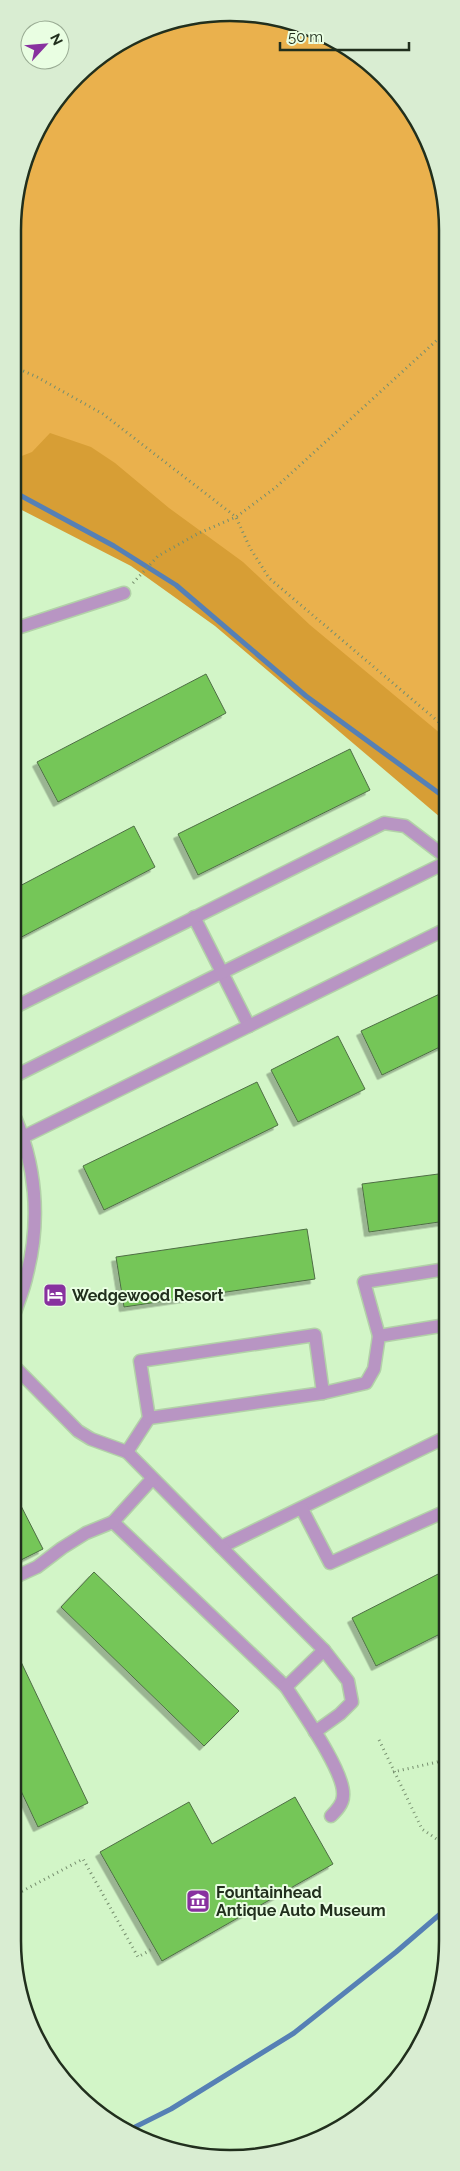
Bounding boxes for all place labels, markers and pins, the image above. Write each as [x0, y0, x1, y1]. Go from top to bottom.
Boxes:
hotel icon: Wedgewood Resort [42, 1282, 68, 1308]
place label: Wedgewood Resort [72, 1286, 224, 1305]
place label: Fountainhead Antique Auto Museum [216, 1883, 386, 1920]
museum icon: Fountainhead Antique Auto Museum [185, 1888, 211, 1914]

